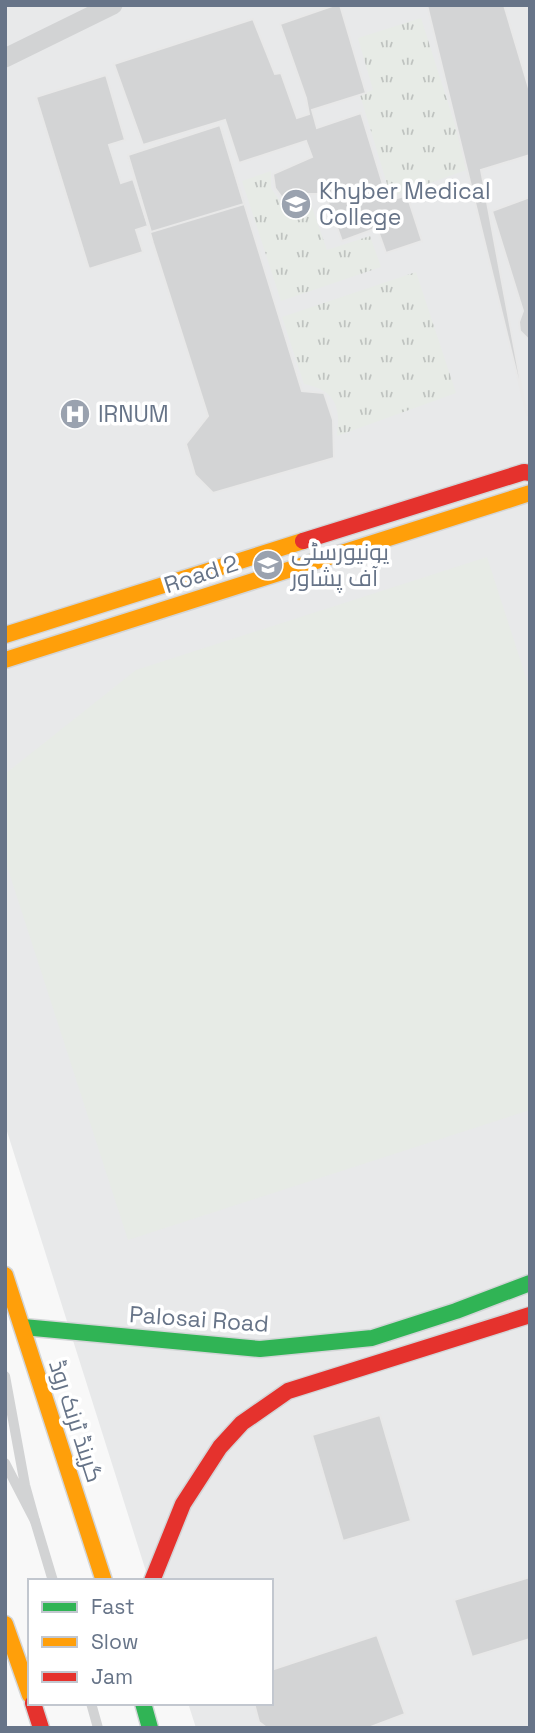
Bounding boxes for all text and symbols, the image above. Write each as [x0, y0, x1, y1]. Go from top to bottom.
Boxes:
place label: Khyber Medical College [319, 176, 491, 232]
school or university icon: Khyber Medical College [279, 187, 313, 221]
hospital icon: IRNUM [58, 397, 92, 431]
place label: IRNUM [98, 399, 169, 429]
place label: یونیورسٹی آف پشاور [289, 537, 389, 593]
street label: Road 2 [160, 548, 242, 600]
school or university icon: یونیورسٹی آف پشاور [251, 548, 285, 582]
street label: Palosai Road [128, 1299, 270, 1339]
street label: گرینڈ ٹرنک روڈ [42, 1356, 110, 1486]
legend [28, 1579, 273, 1705]
text: Fast [91, 1593, 135, 1620]
text: Slow [91, 1628, 139, 1655]
text: Jam [91, 1663, 133, 1690]

